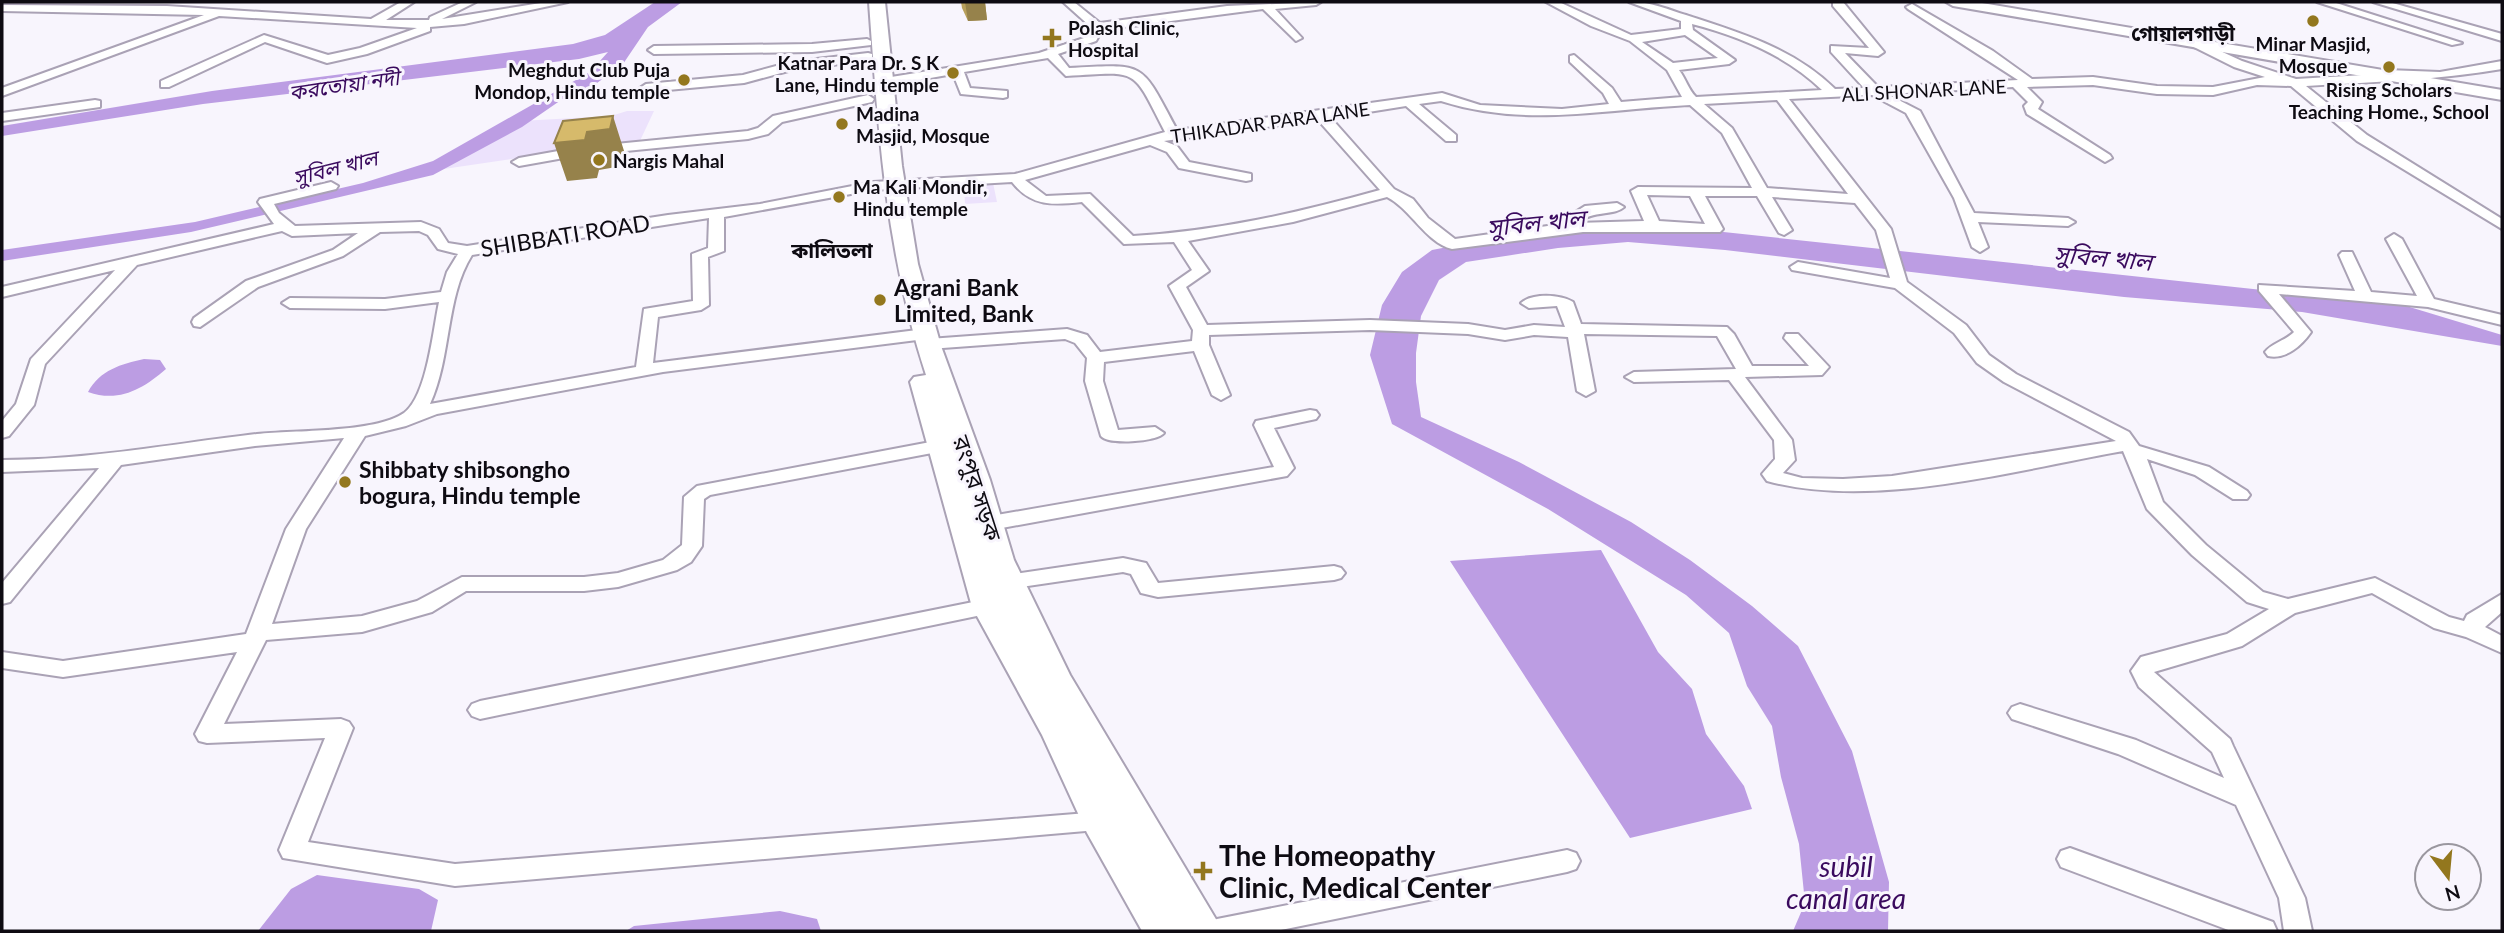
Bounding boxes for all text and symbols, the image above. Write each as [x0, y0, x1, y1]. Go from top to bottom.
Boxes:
marker: Minar Masjid, Mosque [2305, 13, 2321, 29]
place label: Polash Clinic, Hospital [1068, 16, 1180, 61]
district label: গোয়ালগাড়ী [2131, 20, 2236, 46]
marker: Polash Clinic, Hospital [1042, 28, 1062, 48]
place label: Minar Masjid, Mosque [2256, 32, 2370, 77]
place label: Katnar Para Dr. S K Lane, Hindu temple [775, 51, 940, 96]
place label: Meghdut Club Puja Mondop, Hindu temple [474, 58, 670, 103]
marker: Rising Scholars Teaching Home., School [2381, 59, 2397, 75]
water label: করতোয়া নদী [287, 63, 405, 104]
marker: Katnar Para Dr. S K Lane, Hindu temple [945, 65, 961, 81]
marker: Meghdut Club Puja Mondop, Hindu temple [676, 72, 692, 88]
street label: ALI SHONAR LANE [1841, 74, 2007, 106]
place label: Rising Scholars Teaching Home., School [2289, 78, 2489, 123]
street label: THIKADAR PARA LANE [1169, 97, 1371, 147]
place label: Madina Masjid, Mosque [856, 102, 990, 147]
marker: Madina Masjid, Mosque [834, 116, 850, 132]
water label: সুবিল খাল [290, 144, 384, 191]
place label: Nargis Mahal [613, 149, 724, 172]
marker: Nargis Mahal [591, 152, 607, 168]
place label: Ma Kali Mondir, Hindu temple [853, 175, 987, 220]
marker: Ma Kali Mondir, Hindu temple [831, 189, 847, 205]
water label: সুবিল খাল [1485, 202, 1591, 243]
street label: SHIBBATI ROAD [478, 208, 652, 262]
district label: কালিতলা [790, 237, 874, 262]
water label: সুবিল খাল [2053, 238, 2158, 277]
place label: Agrani Bank Limited, Bank [893, 273, 1034, 327]
marker: Agrani Bank Limited, Bank [872, 292, 888, 308]
street label: রংপুর সড়ক [947, 431, 1008, 545]
place label: Shibbaty shibsongho bogura, Hindu temple [359, 455, 580, 509]
marker: Shibbaty shibsongho bogura, Hindu temple [337, 474, 353, 490]
place label: The Homeopathy Clinic, Medical Center [1219, 838, 1492, 904]
north arrow [2413, 842, 2483, 912]
water label: subil canal area [1786, 849, 1906, 915]
marker: The Homeopathy Clinic, Medical Center [1193, 861, 1213, 881]
text: N [2443, 881, 2463, 907]

